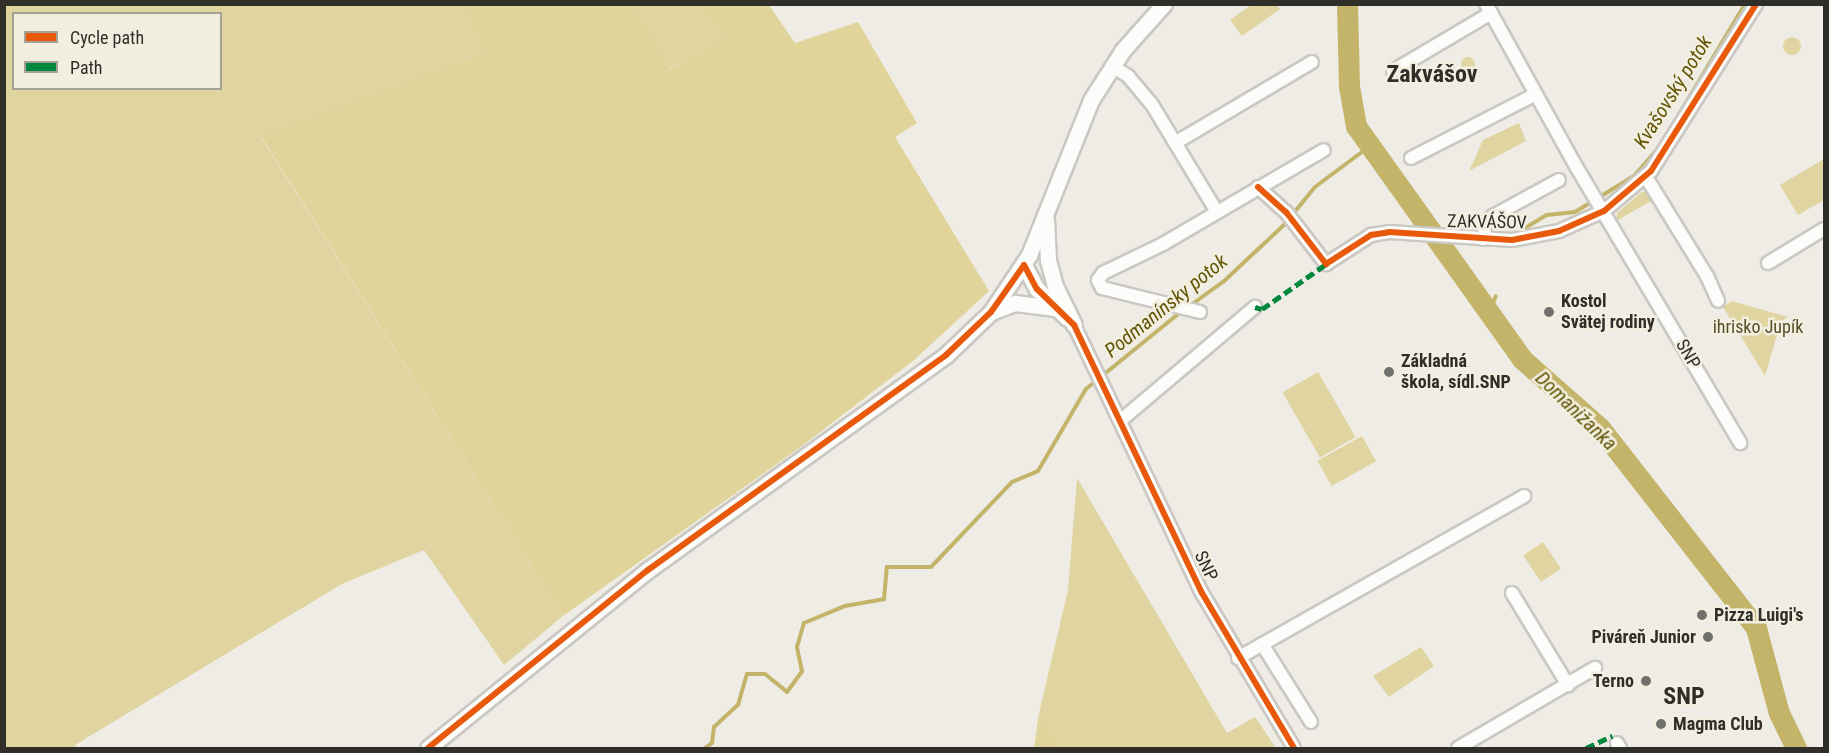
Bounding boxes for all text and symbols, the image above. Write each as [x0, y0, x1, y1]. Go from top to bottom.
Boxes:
legend [12, 12, 222, 90]
text: Cycle path [70, 27, 144, 48]
water label: Kvašovský potok [1629, 31, 1717, 153]
text: Path [70, 57, 103, 78]
district label: Zakvášov [1387, 61, 1477, 89]
street label: ZAKVÁŠOV [1447, 211, 1527, 233]
water label: Podmanínsky potok [1100, 249, 1232, 363]
place label: Kostol Svätej rodiny [1561, 291, 1655, 334]
marker: Kostol Svätej rodiny [1542, 305, 1556, 319]
park label: ihrisko Jupík [1713, 316, 1803, 338]
street label: SNP [1671, 335, 1705, 373]
place label: Základná škola, sídl.SNP [1401, 351, 1511, 394]
marker: Základná škola, sídl.SNP [1382, 365, 1396, 379]
water label: Domanižanka [1530, 366, 1622, 456]
street label: SNP [1190, 548, 1222, 584]
place label: Pizza Luigi's [1714, 604, 1803, 626]
marker: Pizza Luigi's [1695, 608, 1709, 622]
place label: Piváreň Junior [1591, 626, 1696, 648]
marker: Piváreň Junior [1701, 630, 1715, 644]
place label: Terno [1593, 670, 1634, 692]
marker: Terno [1639, 674, 1653, 688]
district label: SNP [1663, 683, 1705, 711]
place label: Magma Club [1673, 713, 1763, 735]
marker: Magma Club [1654, 717, 1668, 731]

